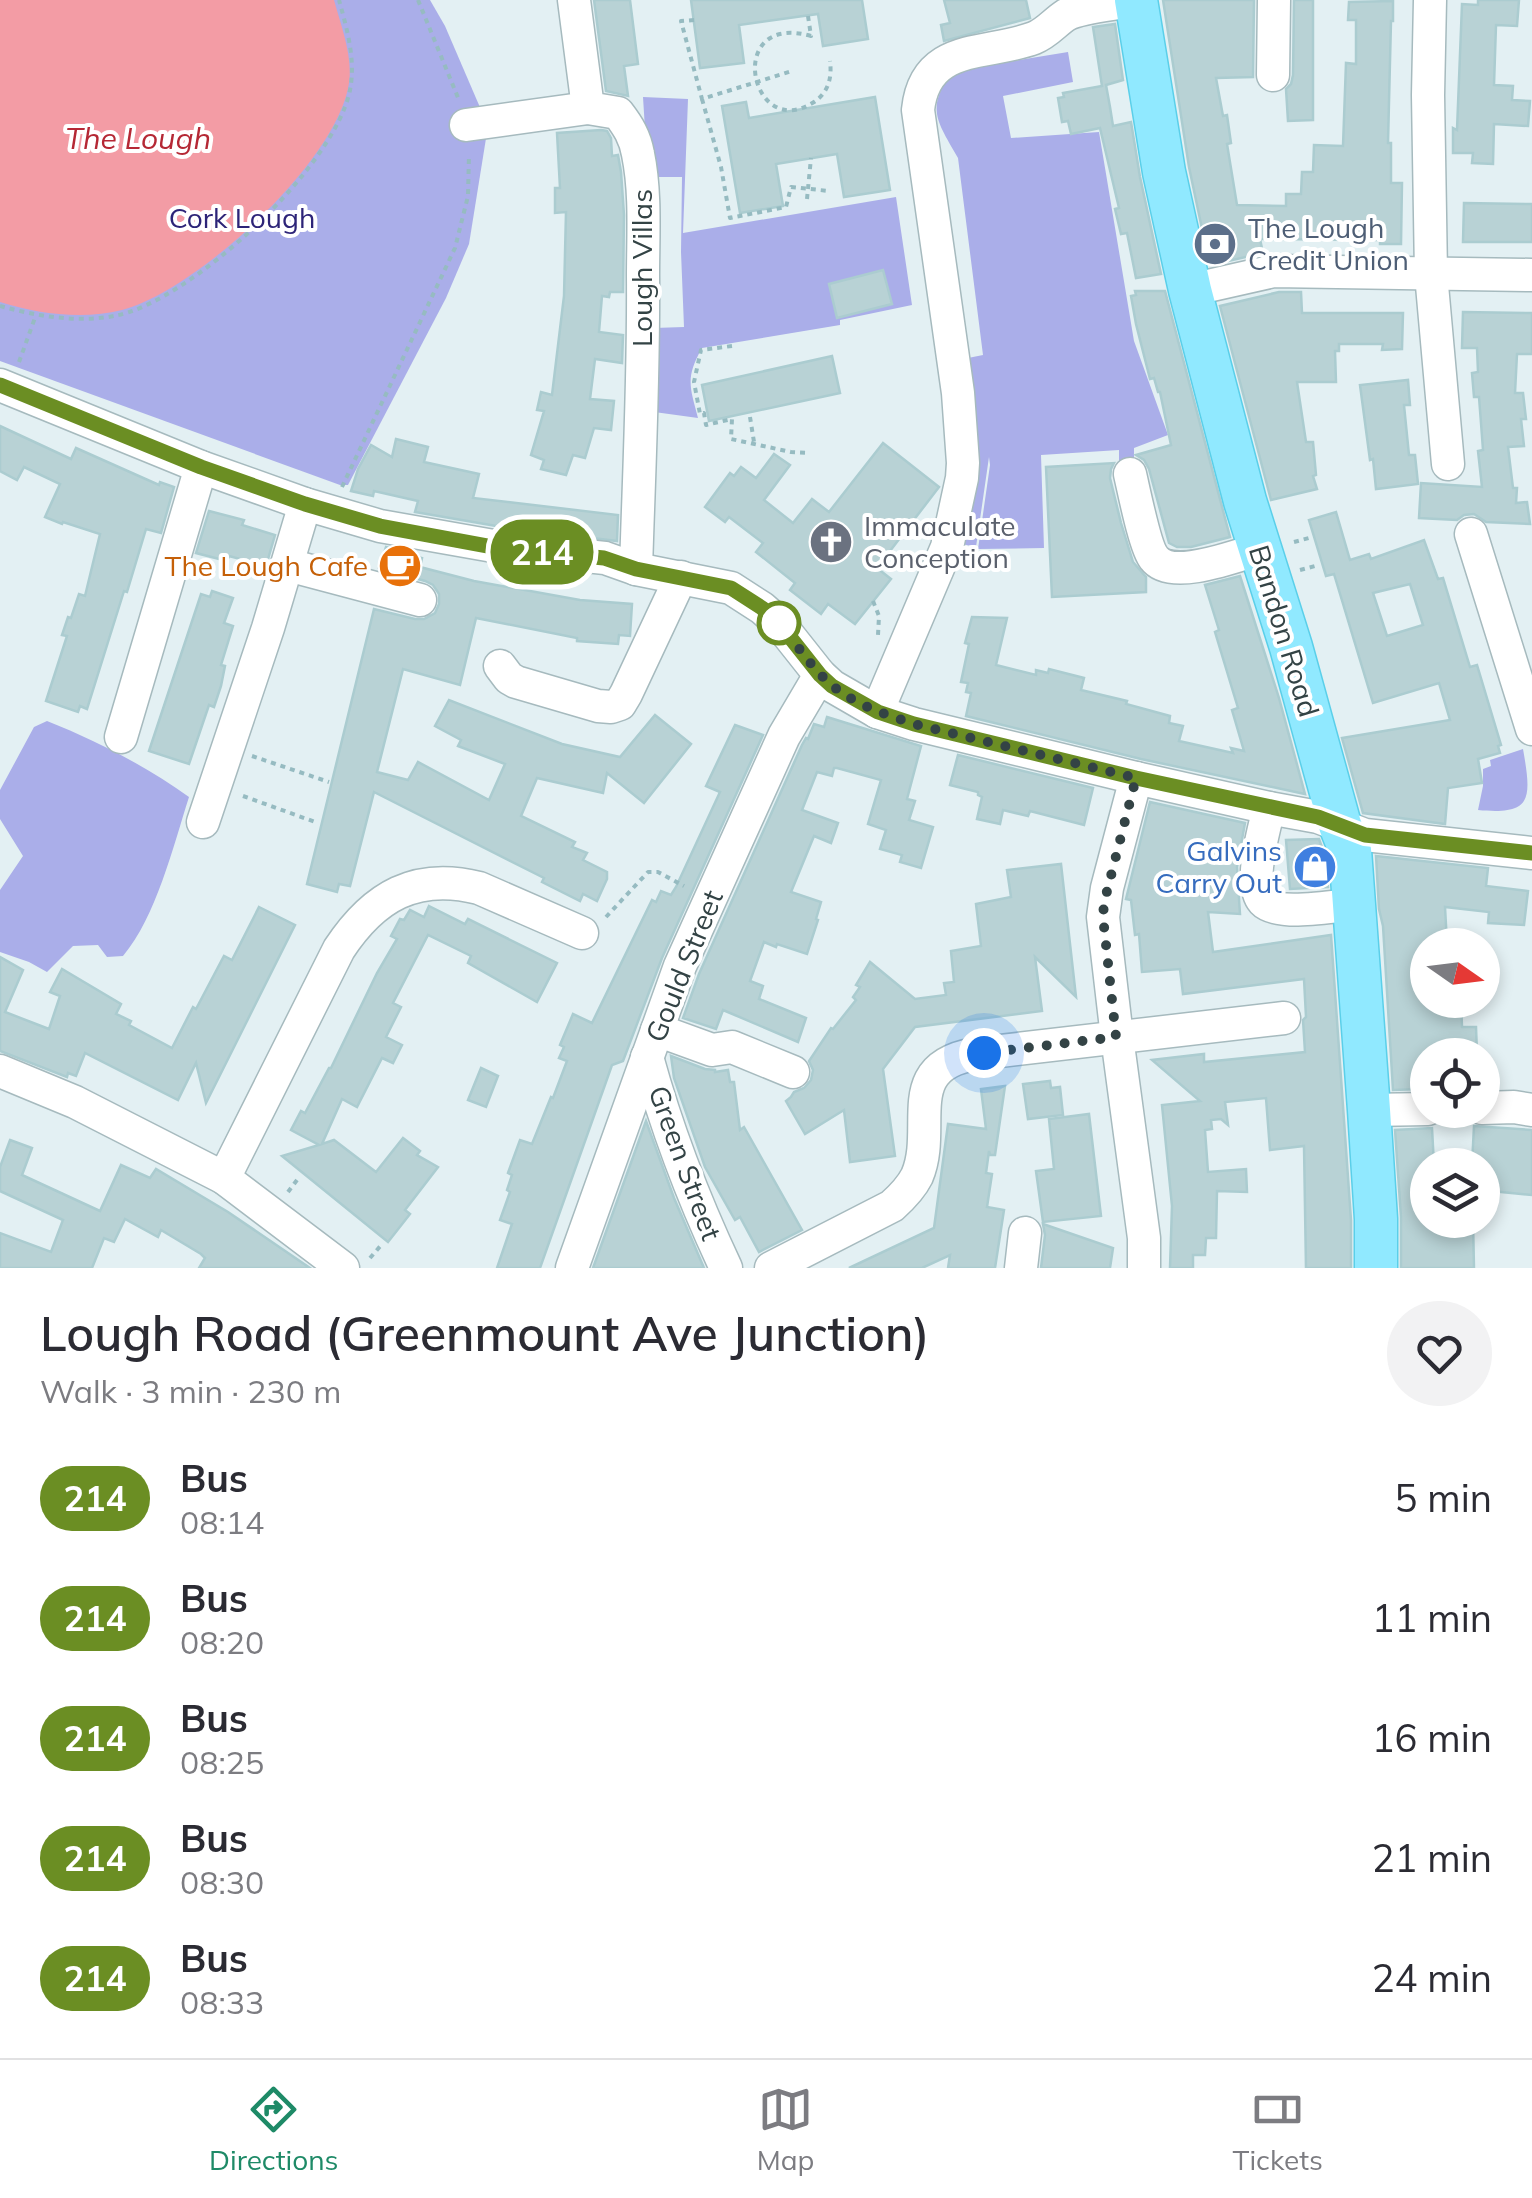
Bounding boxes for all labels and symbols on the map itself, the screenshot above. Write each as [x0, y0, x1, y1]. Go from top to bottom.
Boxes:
water label: The Lough [65, 119, 211, 157]
street label: Lough Villas [624, 189, 659, 347]
park label: Cork Lough [169, 200, 315, 235]
place label: The Lough Credit Union [1248, 210, 1409, 277]
bank icon: The Lough Credit Union [1192, 221, 1238, 267]
place label: Immaculate Conception [864, 508, 1016, 575]
church icon: Immaculate Conception [808, 519, 854, 565]
line badge: 214 [484, 520, 600, 584]
street label: Bandon Road [1242, 541, 1327, 721]
cafe icon: The Lough Cafe [377, 543, 423, 589]
place label: The Lough Cafe [164, 548, 368, 583]
unlabelled marker [758, 602, 800, 644]
place label: Galvins Carry Out [1156, 833, 1282, 900]
shop icon: Galvins Carry Out [1292, 844, 1338, 890]
street label: Gould Street [637, 885, 730, 1047]
north arrow [1410, 928, 1500, 1018]
your location [959, 1028, 1009, 1078]
street label: Green Street [641, 1081, 730, 1245]

